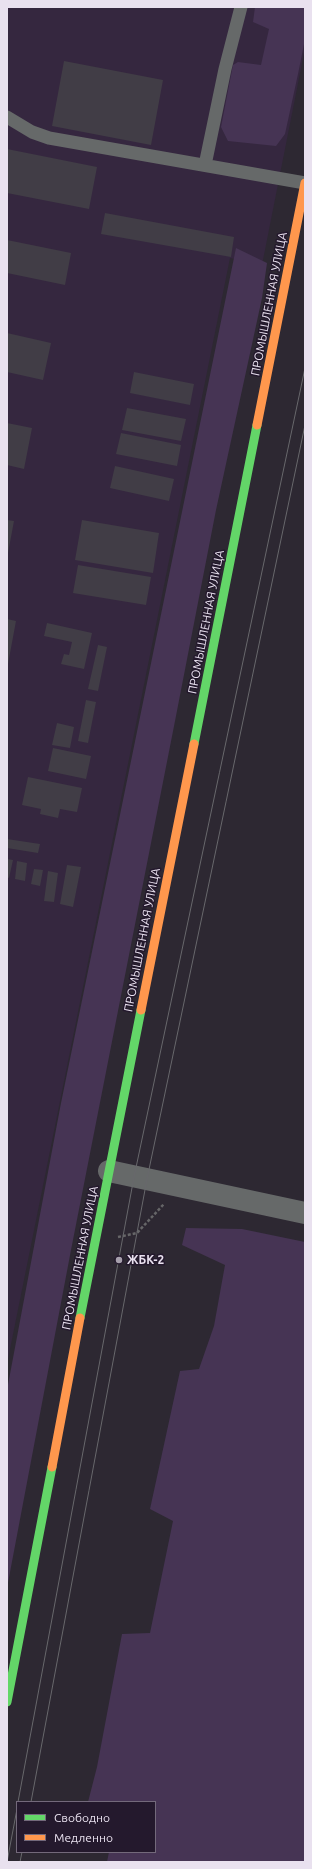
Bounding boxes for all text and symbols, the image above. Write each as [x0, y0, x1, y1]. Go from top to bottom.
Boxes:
street label: ПРОМЫШЛЕННАЯ УЛИЦА [248, 231, 290, 377]
street label: ПРОМЫШЛЕННАЯ УЛИЦА [185, 549, 227, 695]
street label: ПРОМЫШЛЕННАЯ УЛИЦА [121, 867, 163, 1013]
street label: ПРОМЫШЛЕННАЯ УЛИЦА [59, 1185, 101, 1331]
place label: ЖБК-2 [127, 1253, 164, 1267]
marker: ЖБК-2 [114, 1255, 124, 1265]
legend [16, 1801, 156, 1853]
text: Свободно [54, 1811, 110, 1824]
text: Медленно [54, 1831, 113, 1844]

